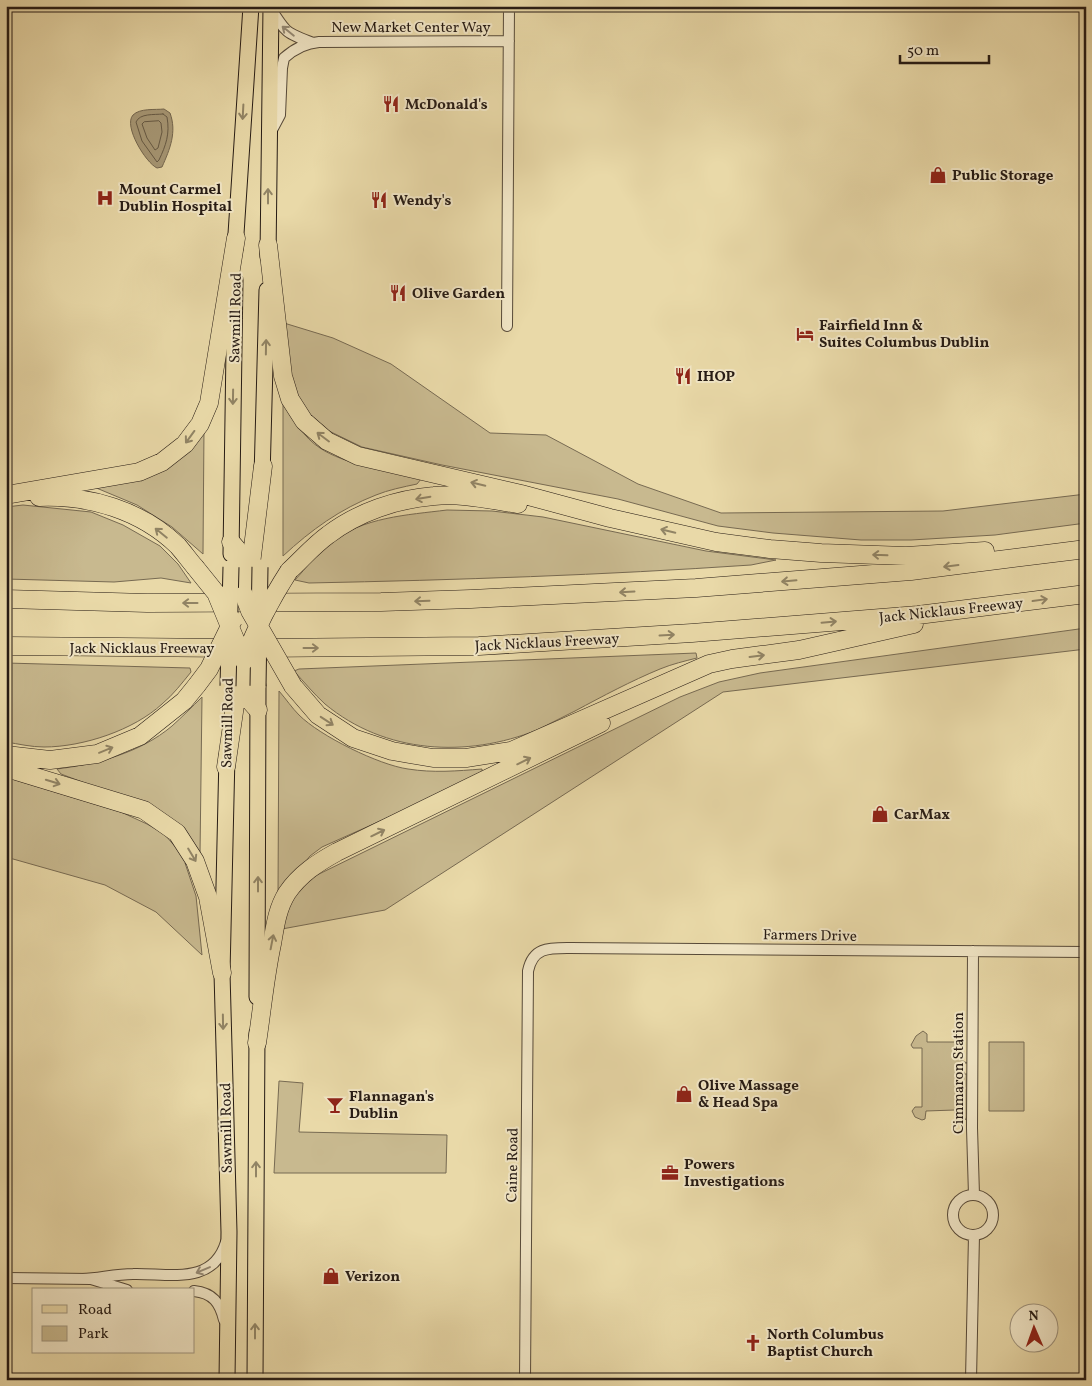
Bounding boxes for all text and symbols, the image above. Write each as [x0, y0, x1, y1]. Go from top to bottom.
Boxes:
street label: New Market Center Way [331, 18, 491, 39]
one-way arrow [281, 25, 294, 36]
scale bar [900, 32, 988, 64]
text: 50 m [907, 41, 939, 62]
restaurant icon: McDonald's [381, 94, 401, 114]
place label: McDonald's [405, 95, 488, 116]
one-way arrow [239, 104, 248, 120]
shop icon: Public Storage [928, 165, 948, 185]
place label: Public Storage [952, 166, 1054, 187]
place label: Mount Carmel Dublin Hospital [119, 180, 232, 218]
hospital icon: Mount Carmel Dublin Hospital [95, 188, 115, 208]
one-way arrow [263, 188, 273, 204]
restaurant icon: Wendy's [369, 190, 389, 210]
place label: Wendy's [393, 191, 452, 212]
street label: Sawmill Road [225, 273, 248, 363]
restaurant icon: Olive Garden [388, 283, 408, 303]
place label: Olive Garden [412, 284, 505, 305]
place label: Fairfield Inn & Suites Columbus Dublin [819, 316, 989, 354]
hotel icon: Fairfield Inn & Suites Columbus Dublin [795, 324, 815, 344]
one-way arrow [261, 340, 271, 356]
restaurant icon: IHOP [673, 366, 693, 386]
place label: IHOP [697, 367, 736, 388]
one-way arrow [229, 388, 238, 404]
one-way arrow [185, 430, 195, 444]
one-way arrow [316, 432, 330, 442]
one-way arrow [470, 479, 486, 488]
one-way arrow [415, 493, 431, 503]
one-way arrow [661, 526, 677, 535]
one-way arrow [155, 527, 168, 538]
one-way arrow [872, 550, 888, 560]
one-way arrow [943, 561, 959, 571]
one-way arrow [781, 576, 797, 586]
one-way arrow [619, 587, 635, 596]
street label: Jack Nicklaus Freeway [878, 593, 1024, 630]
one-way arrow [1032, 595, 1048, 605]
one-way arrow [414, 596, 430, 606]
one-way arrow [182, 598, 198, 608]
one-way arrow [821, 617, 837, 627]
street label: Jack Nicklaus Freeway [474, 629, 620, 658]
one-way arrow [659, 630, 675, 639]
street label: Jack Nicklaus Freeway [70, 639, 214, 660]
one-way arrow [302, 643, 318, 653]
one-way arrow [748, 651, 764, 661]
street label: Sawmill Road [217, 678, 240, 768]
one-way arrow [319, 716, 333, 726]
one-way arrow [98, 745, 113, 754]
one-way arrow [516, 756, 531, 765]
one-way arrow [44, 778, 60, 788]
shop icon: CarMax [870, 804, 890, 824]
place label: CarMax [894, 805, 951, 826]
one-way arrow [370, 827, 385, 837]
one-way arrow [187, 848, 197, 862]
one-way arrow [253, 876, 263, 892]
street label: Farmers Drive [763, 925, 857, 948]
one-way arrow [268, 935, 277, 951]
street label: Cimmaron Station [949, 1012, 970, 1134]
one-way arrow [219, 1014, 228, 1030]
place label: Olive Massage & Head Spa [698, 1076, 799, 1114]
street label: Sawmill Road [216, 1083, 239, 1173]
shop icon: Olive Massage & Head Spa [674, 1084, 694, 1104]
place label: Flannagan's Dublin [349, 1087, 434, 1125]
bar icon: Flannagan's Dublin [325, 1095, 345, 1115]
street label: Caine Road [502, 1127, 525, 1203]
place label: Powers Investigations [684, 1155, 785, 1193]
one-way arrow [251, 1161, 261, 1177]
office icon: Powers Investigations [660, 1163, 680, 1183]
one-way arrow [196, 1265, 211, 1275]
shop icon: Verizon [321, 1266, 341, 1286]
place label: Verizon [345, 1267, 400, 1288]
legend [32, 1288, 195, 1354]
text: Road [78, 1300, 112, 1321]
north arrow [1010, 1304, 1060, 1354]
text: N [1028, 1307, 1039, 1326]
one-way arrow [250, 1323, 260, 1340]
text: Park [78, 1324, 109, 1345]
place label: North Columbus Baptist Church [767, 1325, 884, 1363]
church icon: North Columbus Baptist Church [743, 1333, 763, 1353]

